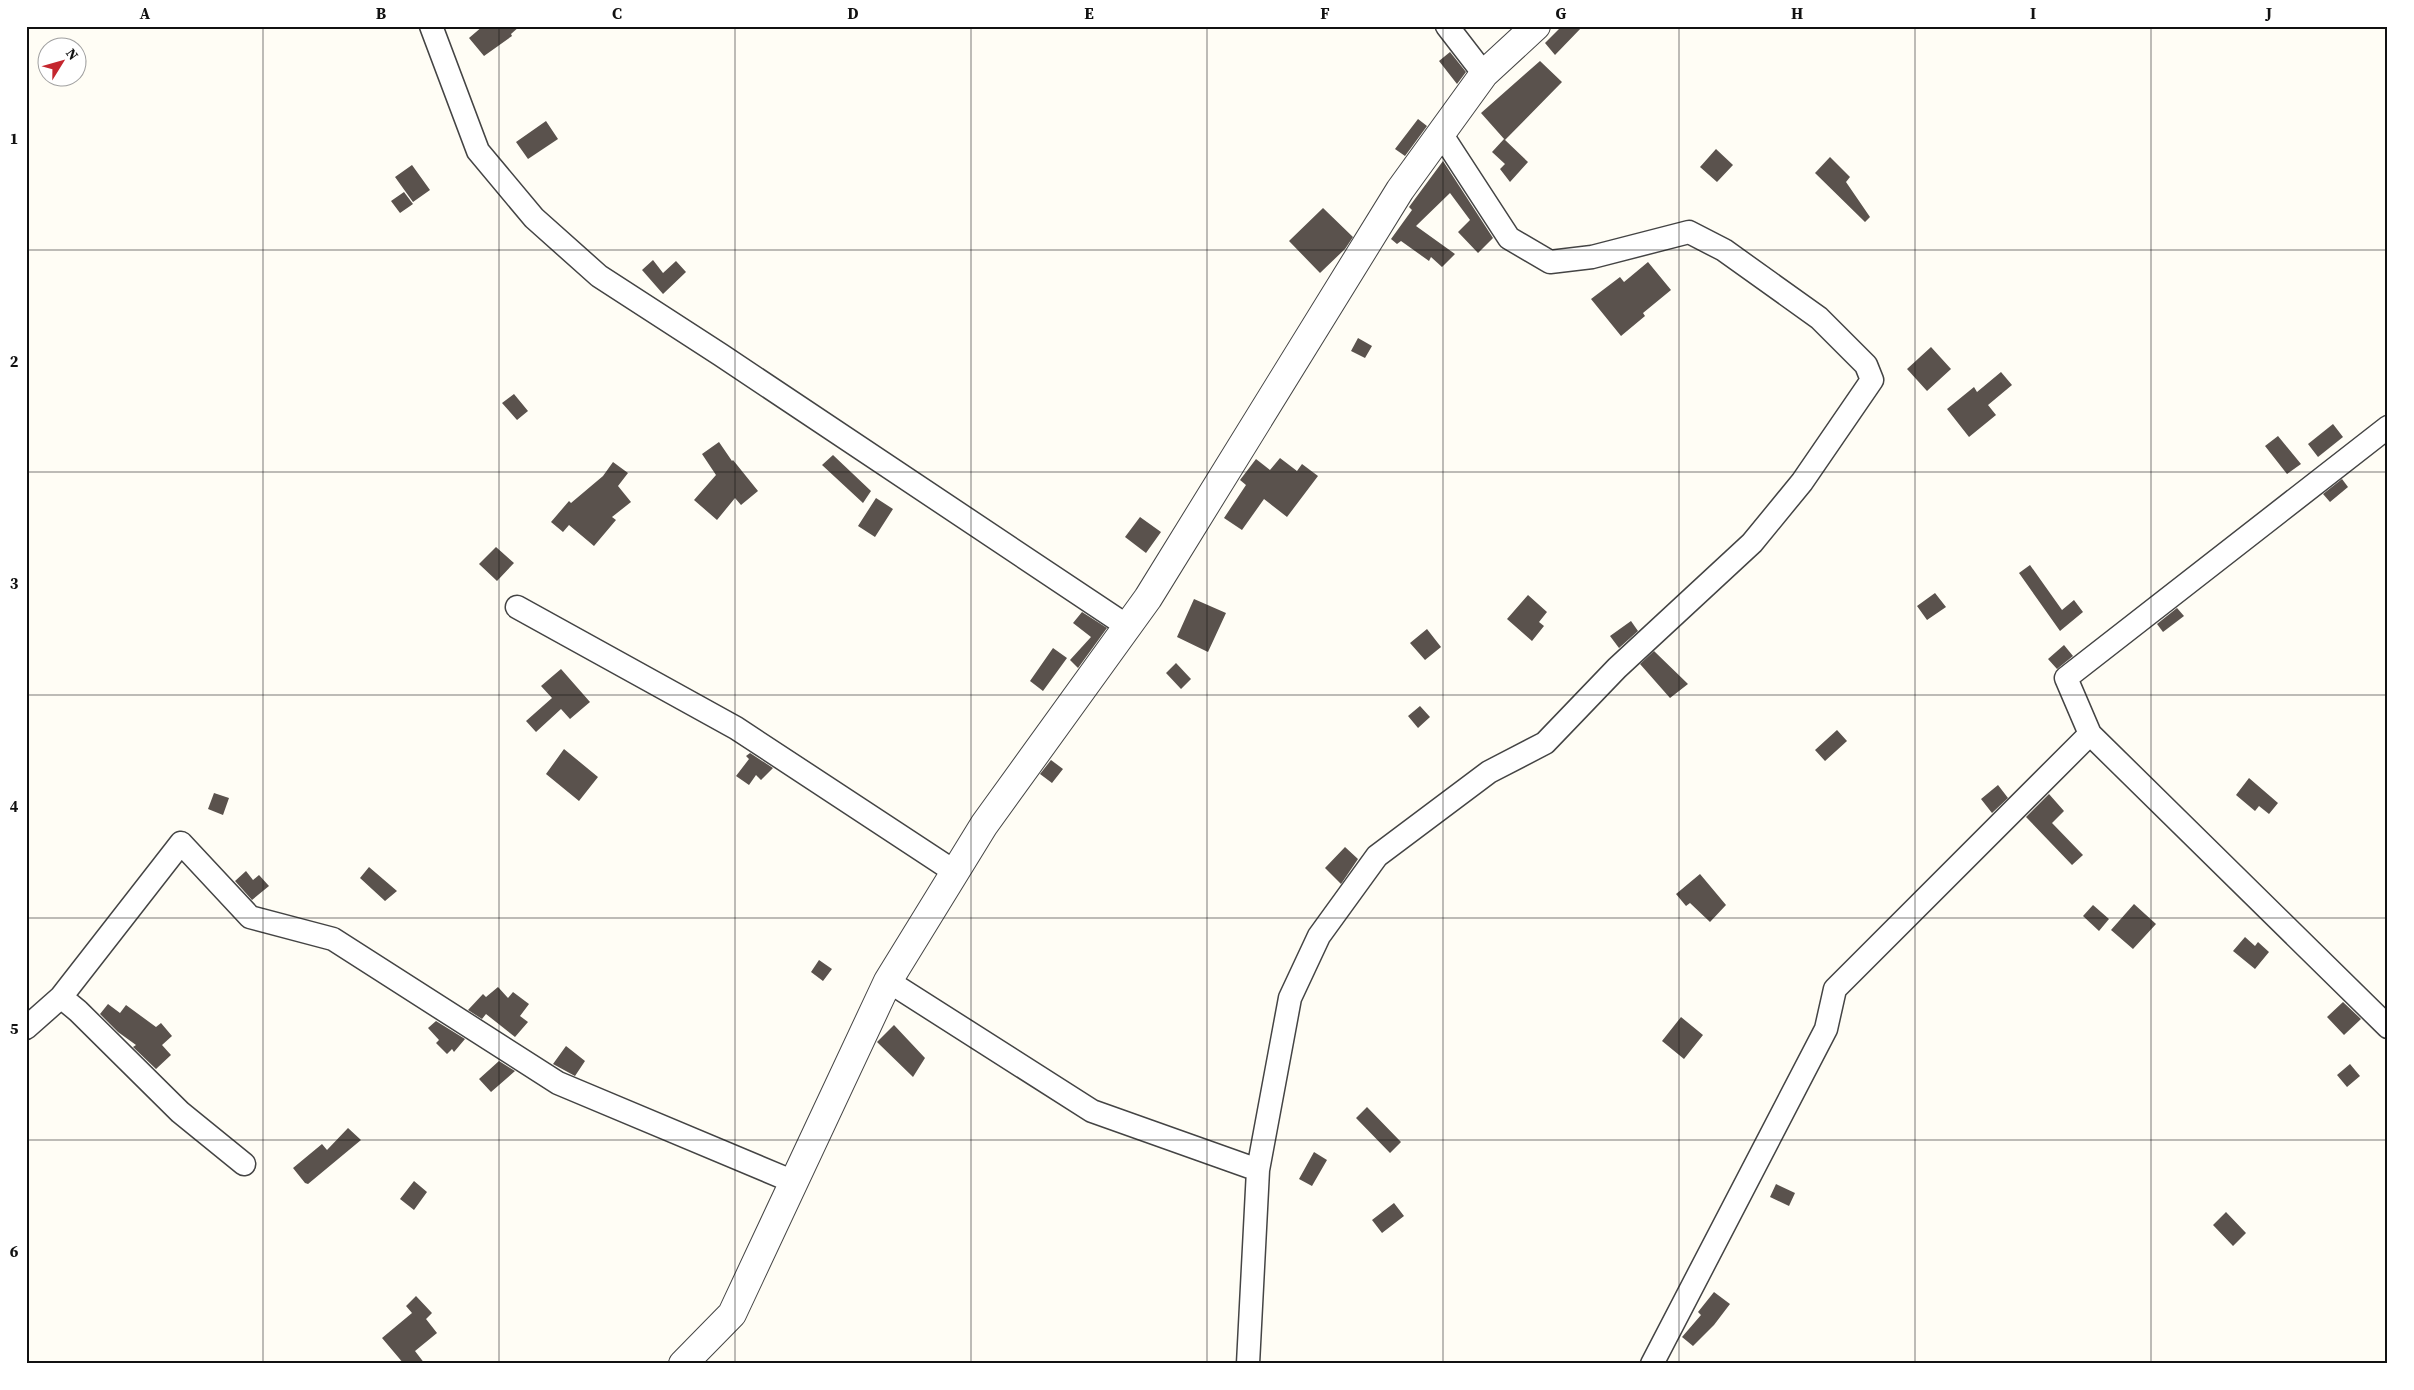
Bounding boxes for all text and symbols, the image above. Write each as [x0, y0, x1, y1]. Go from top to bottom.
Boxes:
text: A [140, 2, 151, 24]
text: B [376, 2, 387, 24]
text: C [612, 2, 622, 24]
text: D [847, 2, 859, 24]
text: E [1084, 2, 1094, 24]
text: F [1320, 2, 1330, 24]
text: G [1556, 2, 1567, 24]
text: H [1791, 2, 1803, 24]
text: I [2030, 2, 2036, 24]
text: J [2265, 2, 2272, 24]
north arrow [38, 38, 88, 88]
text: N [61, 44, 83, 64]
text: 1 [10, 127, 18, 149]
text: 2 [10, 350, 19, 372]
text: 3 [10, 572, 19, 594]
text: 4 [10, 795, 19, 817]
text: 5 [10, 1017, 19, 1039]
text: 6 [10, 1240, 19, 1262]

